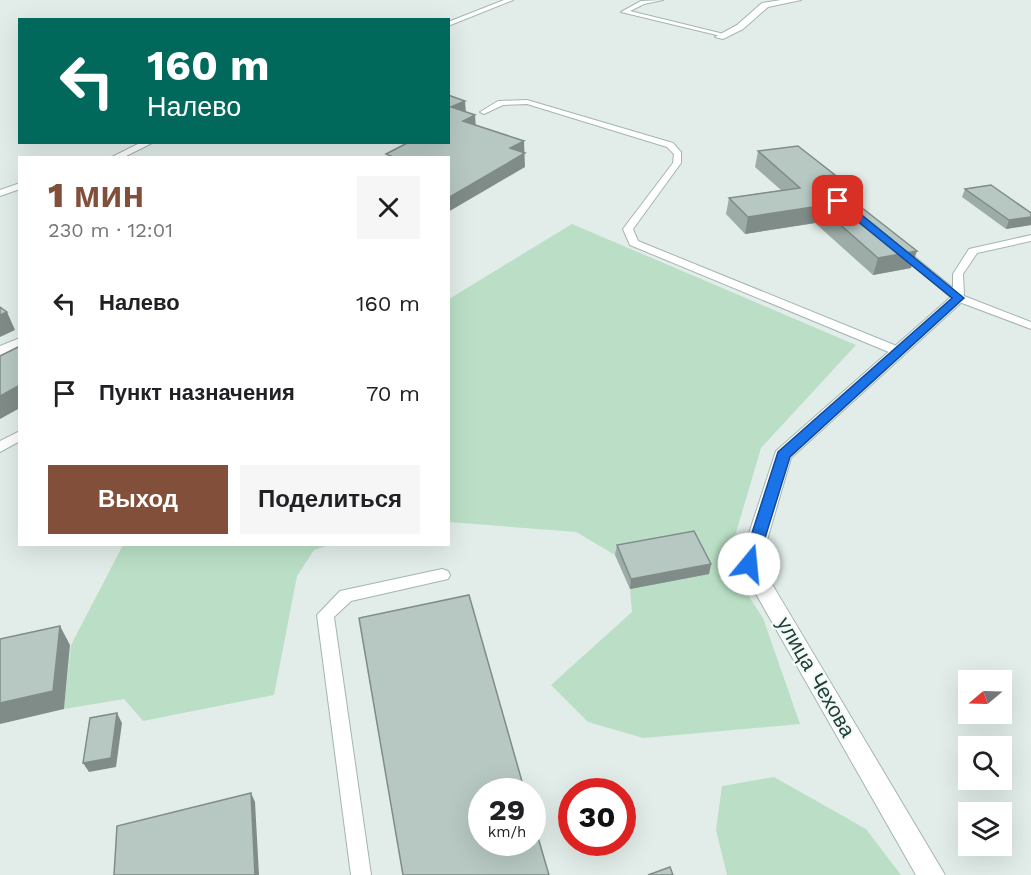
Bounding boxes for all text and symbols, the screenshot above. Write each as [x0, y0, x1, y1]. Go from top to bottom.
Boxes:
text: 160 m [147, 41, 270, 90]
icon: left [48, 42, 126, 120]
text: Налево [147, 91, 241, 123]
text: 1 мин [48, 174, 144, 216]
pin [812, 175, 863, 226]
button: close [357, 176, 420, 239]
icon: arrive [821, 184, 854, 217]
text: 230 m · 12:01 [48, 218, 173, 242]
icon: left [48, 287, 81, 320]
text: Налево [99, 290, 180, 315]
text: 160 m [356, 291, 420, 316]
icon: arrive [48, 377, 81, 410]
text: Пункт назначения [99, 380, 295, 405]
text: 70 m [366, 381, 420, 406]
button: Выход [48, 465, 228, 534]
button: Поделиться [240, 465, 420, 534]
position arrow [717, 532, 781, 596]
street label: улица Чехова [772, 612, 861, 742]
north arrow [958, 670, 1012, 724]
map controls [958, 670, 1012, 856]
button: search [958, 736, 1012, 790]
speed limit sign: 30 [558, 778, 636, 856]
text: 29 [489, 792, 525, 827]
button: layers [958, 802, 1012, 856]
text: km/h [488, 823, 526, 841]

